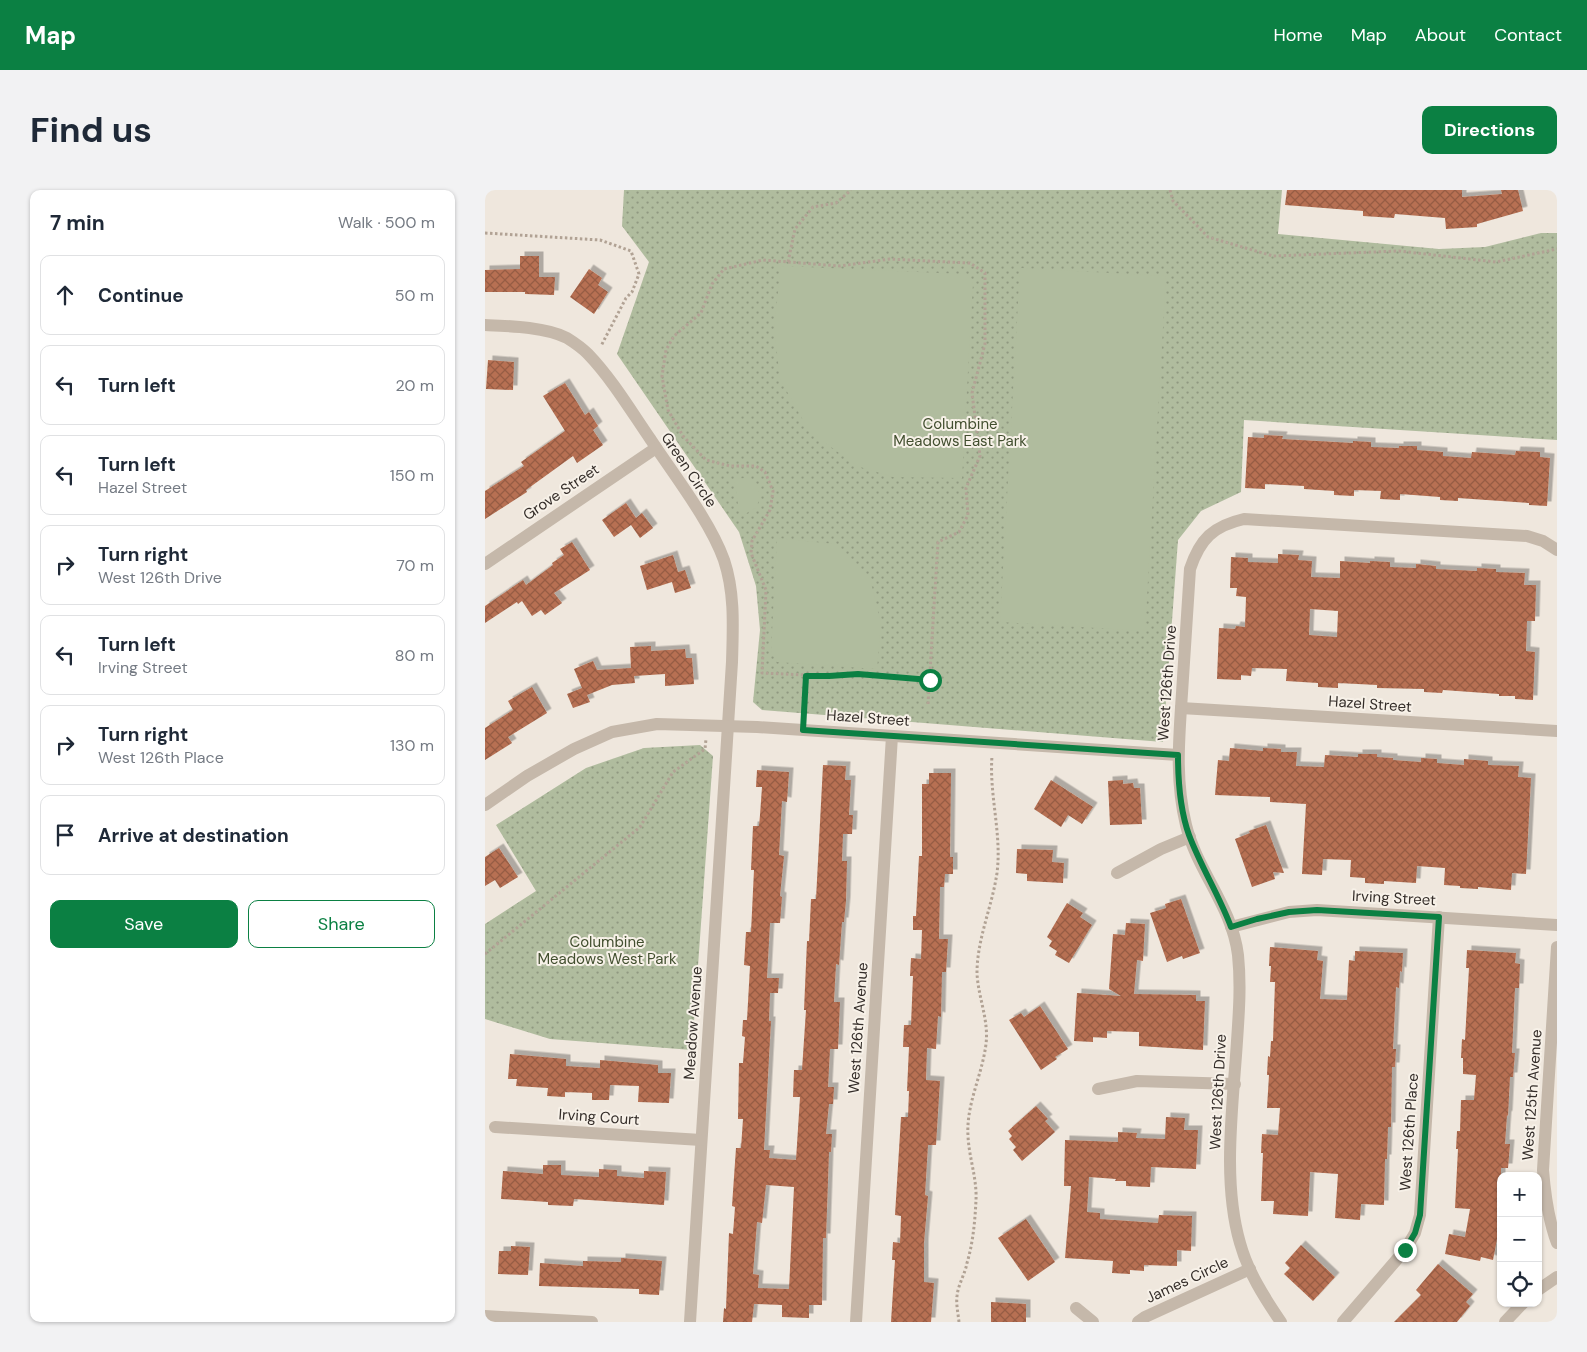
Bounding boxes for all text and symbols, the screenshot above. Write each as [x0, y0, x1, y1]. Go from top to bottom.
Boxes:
text: Map [25, 20, 76, 51]
text: Home [1273, 23, 1323, 47]
text: Map [1351, 23, 1387, 47]
text: About [1415, 23, 1466, 47]
text: Contact [1494, 23, 1562, 47]
button: Directions [1422, 106, 1557, 154]
text: Find us [30, 107, 152, 153]
text: 7 min [50, 209, 105, 237]
text: Walk · 500 m [338, 212, 435, 233]
icon: ahead [51, 281, 79, 309]
text: Continue [98, 283, 184, 308]
text: 50 m [395, 285, 434, 306]
icon: left [51, 371, 79, 399]
text: Turn left [98, 373, 176, 398]
text: 20 m [395, 375, 434, 396]
park label: Columbine Meadows East Park [893, 414, 1027, 451]
street label: Green Circle [657, 429, 721, 511]
text: Turn left [98, 452, 176, 477]
street label: Grove Street [519, 459, 603, 525]
icon: left [51, 461, 79, 489]
text: 150 m [390, 465, 434, 486]
text: Hazel Street [98, 477, 187, 498]
text: Turn right [98, 542, 188, 567]
icon: right [51, 551, 79, 579]
text: 70 m [396, 555, 434, 576]
text: West 126th Drive [98, 567, 222, 588]
street label: West 126th Drive [1153, 624, 1181, 742]
text: Turn left [98, 632, 176, 657]
icon: left [51, 641, 79, 669]
text: 80 m [395, 645, 434, 666]
text: Irving Street [98, 657, 188, 678]
route start [919, 669, 942, 692]
street label: Hazel Street [1328, 691, 1413, 717]
street label: Hazel Street [826, 705, 911, 731]
text: Turn right [98, 722, 188, 747]
icon: right [51, 731, 79, 759]
text: 130 m [390, 735, 434, 756]
text: West 126th Place [98, 747, 224, 768]
icon: arrive [51, 821, 79, 849]
text: Arrive at destination [98, 823, 289, 848]
street label: Irving Street [1352, 886, 1437, 910]
button: Save [50, 900, 238, 948]
button: Share [248, 900, 435, 948]
park label: Columbine Meadows West Park [537, 932, 677, 969]
street label: West 126th Avenue [843, 962, 873, 1094]
street label: Meadow Avenue [679, 966, 707, 1080]
street label: West 125th Avenue [1517, 1029, 1547, 1161]
street label: West 126th Drive [1205, 1034, 1231, 1150]
street label: West 126th Place [1395, 1073, 1423, 1191]
street label: Irving Court [558, 1104, 640, 1130]
map controls [1497, 1172, 1542, 1307]
button: + [1497, 1172, 1542, 1217]
button: − [1497, 1217, 1542, 1262]
route end [1394, 1239, 1417, 1262]
street label: James Circle [1142, 1252, 1232, 1308]
button: locate [1497, 1262, 1542, 1307]

